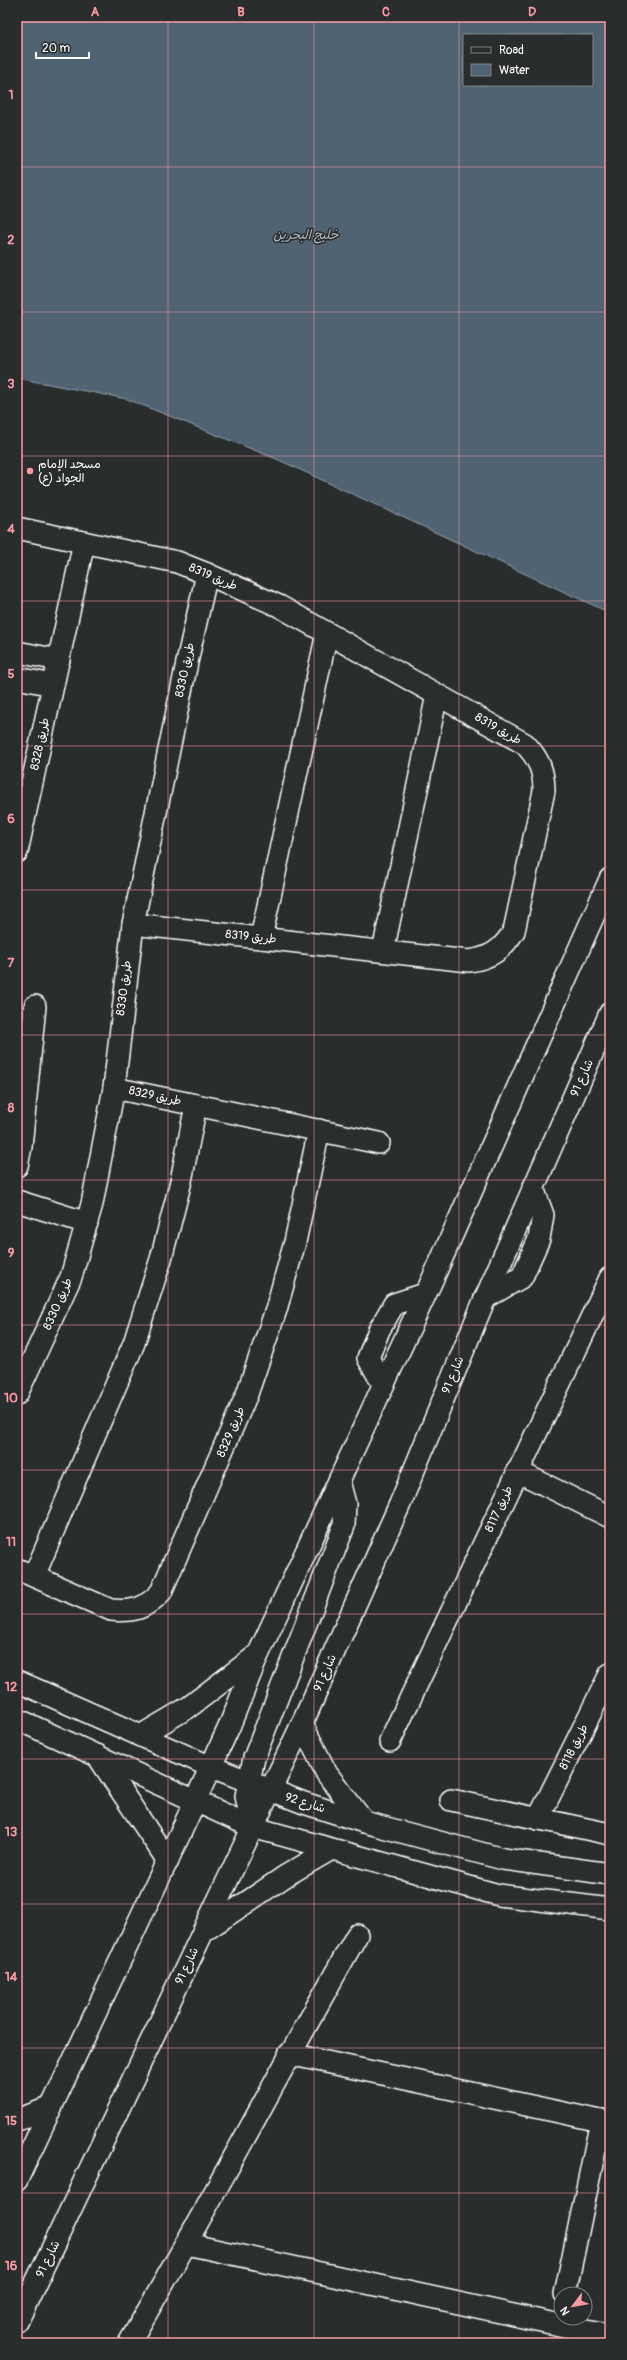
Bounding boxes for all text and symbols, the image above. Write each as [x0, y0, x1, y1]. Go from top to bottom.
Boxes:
text: A [91, 4, 100, 20]
text: B [237, 4, 245, 20]
text: C [382, 4, 390, 20]
text: D [528, 4, 536, 20]
scale bar [36, 34, 89, 60]
legend [463, 34, 593, 86]
text: 20 m [42, 41, 71, 56]
text: Road [499, 43, 524, 58]
text: Water [499, 63, 530, 78]
text: 1 [8, 87, 14, 103]
water label: خليج البحرين [273, 227, 340, 244]
text: 2 [7, 232, 15, 248]
text: 3 [7, 376, 15, 392]
place label: مسجد الإمام الجواد (ع) [38, 457, 101, 487]
marker: مسجد الإمام الجواد (ع) [25, 466, 35, 476]
text: 4 [7, 521, 15, 537]
street label: طريق 8319 [186, 560, 240, 594]
street label: طريق 8330 [172, 641, 198, 699]
text: 5 [7, 666, 15, 682]
street label: طريق 8319 [472, 710, 524, 748]
street label: طريق 8328 [27, 716, 53, 772]
text: 6 [7, 811, 15, 827]
street label: طريق 8319 [225, 927, 277, 947]
text: 7 [8, 955, 15, 971]
street label: طريق 8330 [113, 960, 135, 1016]
street label: شارع 91 [567, 1057, 598, 1099]
street label: طريق 8329 [127, 1083, 183, 1109]
text: 8 [8, 1100, 15, 1116]
text: 9 [8, 1245, 15, 1261]
street label: طريق 8330 [40, 1276, 76, 1332]
street label: شارع 91 [439, 1354, 468, 1396]
text: 10 [4, 1390, 18, 1406]
street label: طريق 8329 [214, 1404, 248, 1460]
street label: طريق 8117 [482, 1483, 516, 1535]
text: 11 [6, 1534, 16, 1550]
street label: شارع 91 [310, 1652, 341, 1694]
text: 12 [5, 1679, 17, 1695]
street label: طريق 8118 [556, 1722, 592, 1772]
street label: شارع 92 [283, 1789, 327, 1817]
text: 13 [5, 1824, 17, 1840]
street label: شارع 91 [172, 1945, 203, 1987]
text: 14 [5, 1969, 18, 1985]
text: 15 [5, 2113, 17, 2129]
street label: شارع 91 [33, 2238, 64, 2280]
text: 16 [5, 2258, 18, 2274]
north arrow [553, 2286, 593, 2326]
text: N [557, 2304, 572, 2318]

